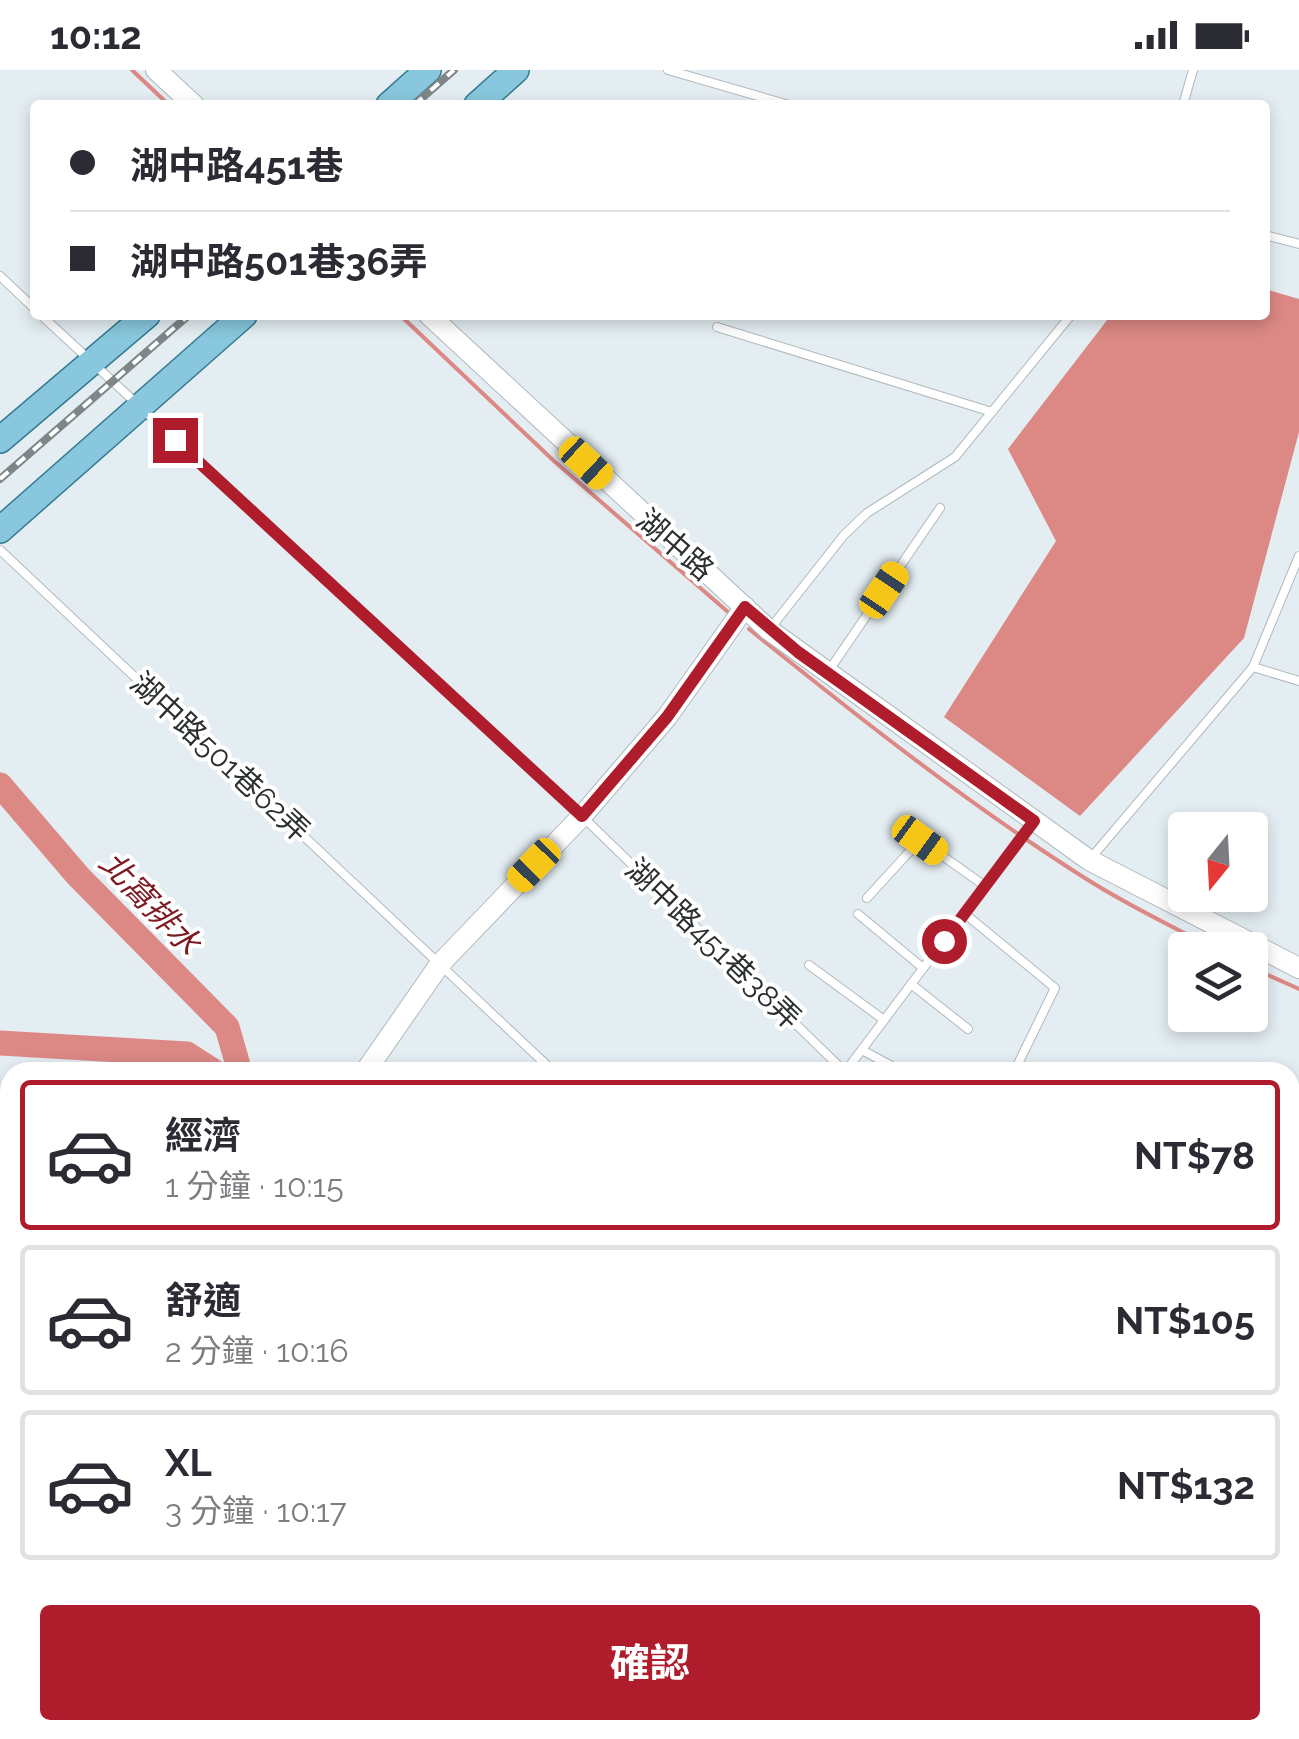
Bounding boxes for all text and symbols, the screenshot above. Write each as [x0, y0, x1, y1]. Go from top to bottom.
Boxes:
text: 10:12 [50, 13, 142, 58]
text: 湖中路451巷 [130, 143, 344, 188]
text: 湖中路501巷36弄 [130, 239, 427, 284]
route end [153, 418, 198, 463]
car [554, 432, 618, 494]
street label: 湖中路 [630, 502, 721, 587]
car [855, 557, 913, 623]
street label: 湖中路501巷62弄 [124, 665, 317, 848]
car [887, 810, 953, 870]
north arrow [1168, 812, 1268, 912]
map controls [1168, 812, 1268, 1032]
car [502, 833, 566, 897]
water label: 北窩排水 [93, 844, 210, 963]
street label: 湖中路451巷38弄 [619, 851, 808, 1036]
route start [922, 919, 967, 964]
button: layers [1168, 932, 1268, 1032]
icon: car [45, 1110, 135, 1200]
text: 經濟 [165, 1113, 241, 1158]
text: NT$78 [1134, 1133, 1255, 1178]
text: 1 分鐘 · 10:15 [165, 1167, 344, 1204]
icon: car [45, 1275, 135, 1365]
text: 舒適 [165, 1278, 241, 1323]
text: NT$105 [1115, 1298, 1255, 1343]
text: 2 分鐘 · 10:16 [165, 1332, 349, 1369]
icon: car [45, 1440, 135, 1530]
text: XL [165, 1440, 212, 1485]
text: NT$132 [1117, 1463, 1255, 1508]
text: 3 分鐘 · 10:17 [165, 1492, 347, 1529]
button: 確認 [40, 1605, 1260, 1720]

